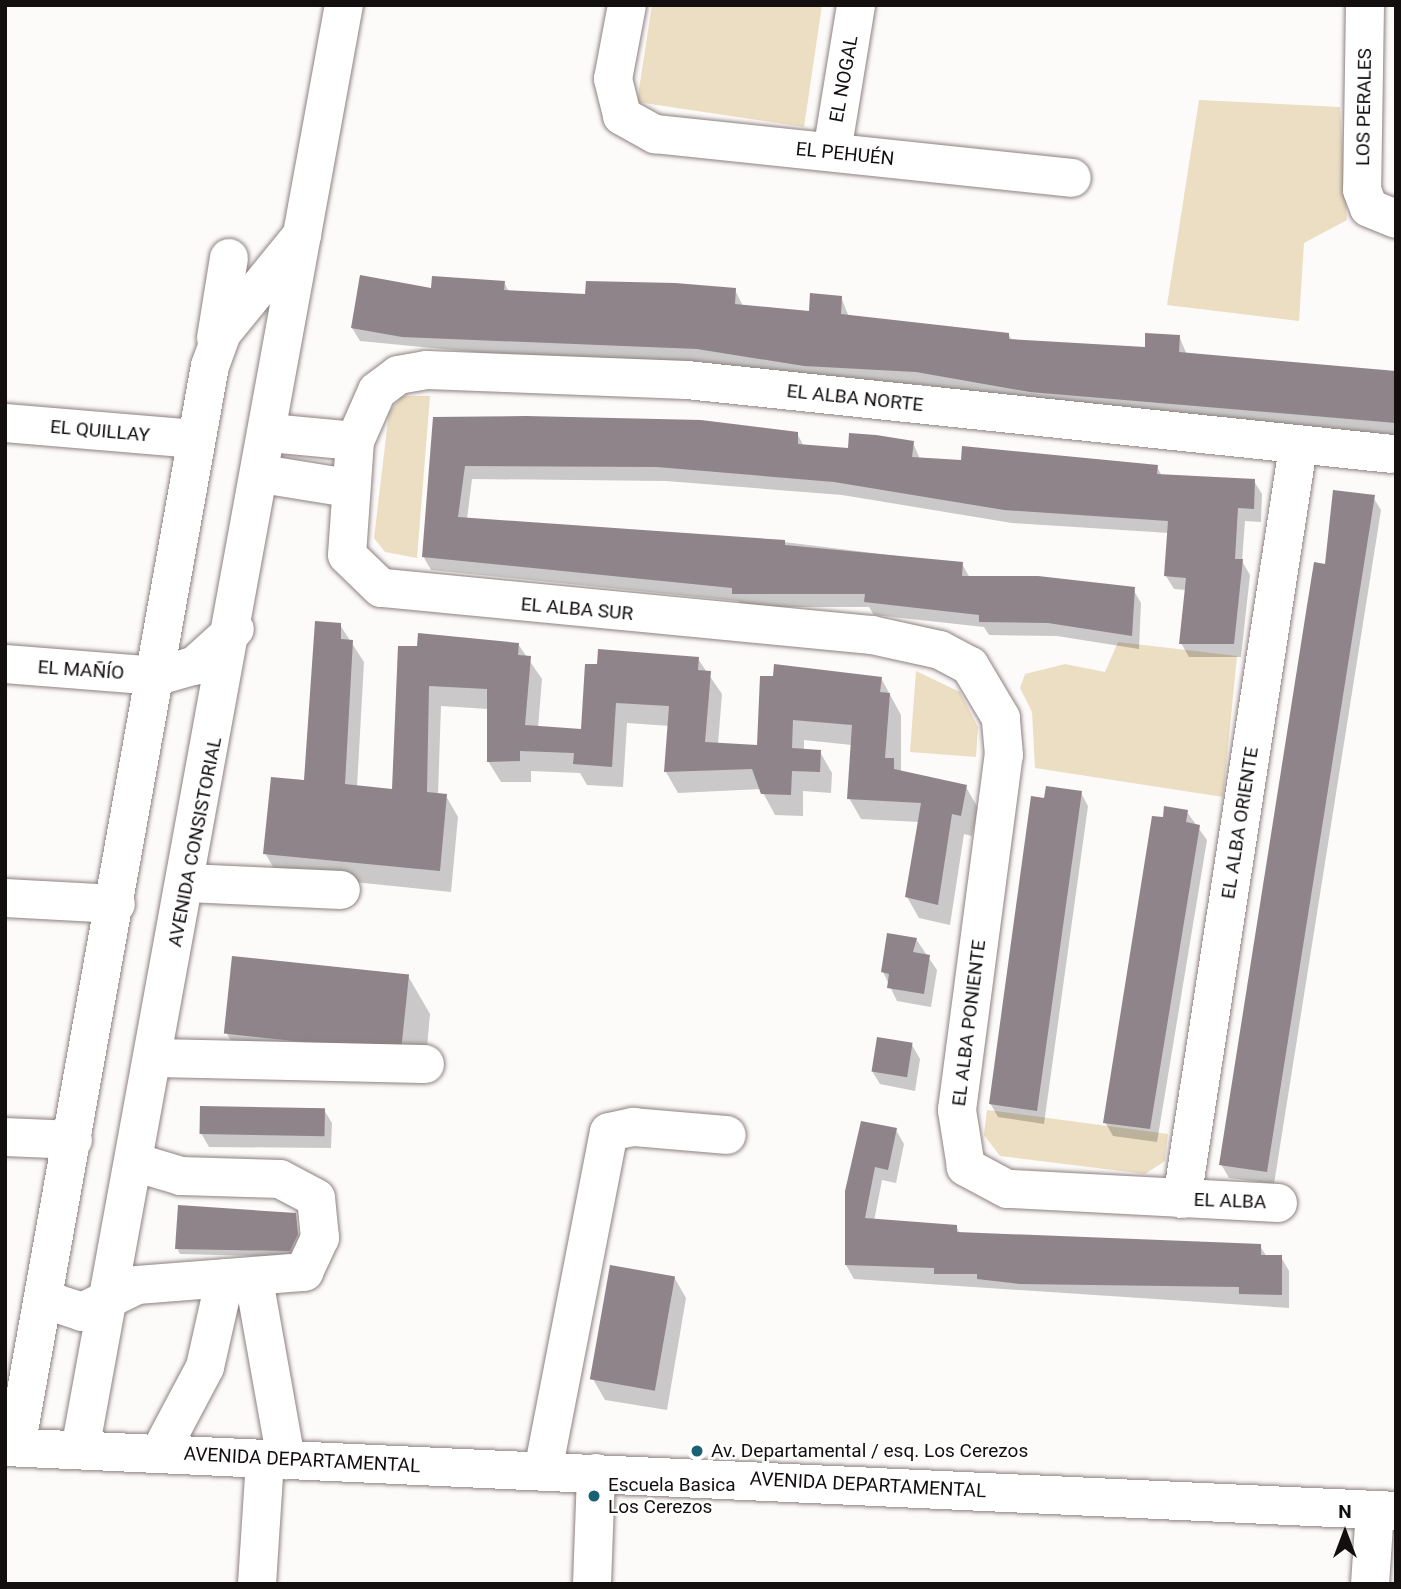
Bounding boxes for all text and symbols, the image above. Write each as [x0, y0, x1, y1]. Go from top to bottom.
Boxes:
street label: EL NOGAL [825, 34, 863, 124]
street label: LOS PERALES [1352, 48, 1376, 166]
street label: EL PEHUÉN [795, 138, 895, 170]
street label: EL ALBA NORTE [786, 379, 924, 417]
street label: EL QUILLAY [49, 415, 151, 447]
street label: EL ALBA SUR [520, 593, 634, 625]
street label: EL MAÑÍO [37, 656, 125, 684]
street label: AVENIDA CONSISTORIAL [163, 735, 227, 949]
street label: EL ALBA ORIENTE [1217, 745, 1263, 901]
street label: EL ALBA PONIENTE [947, 939, 991, 1107]
street label: EL ALBA [1193, 1188, 1267, 1214]
place label: Av. Departamental / esq. Los Cerezos [711, 1440, 1028, 1462]
street label: AVENIDA DEPARTAMENTAL [183, 1442, 421, 1478]
marker: Av. Departamental / esq. Los Cerezos [689, 1443, 705, 1459]
street label: AVENIDA DEPARTAMENTAL [749, 1467, 987, 1503]
place label: Escuela Basica Los Cerezos [608, 1474, 736, 1518]
marker: Escuela Basica Los Cerezos [586, 1488, 602, 1504]
north arrow [1310, 1498, 1380, 1568]
text: N [1338, 1500, 1352, 1523]

